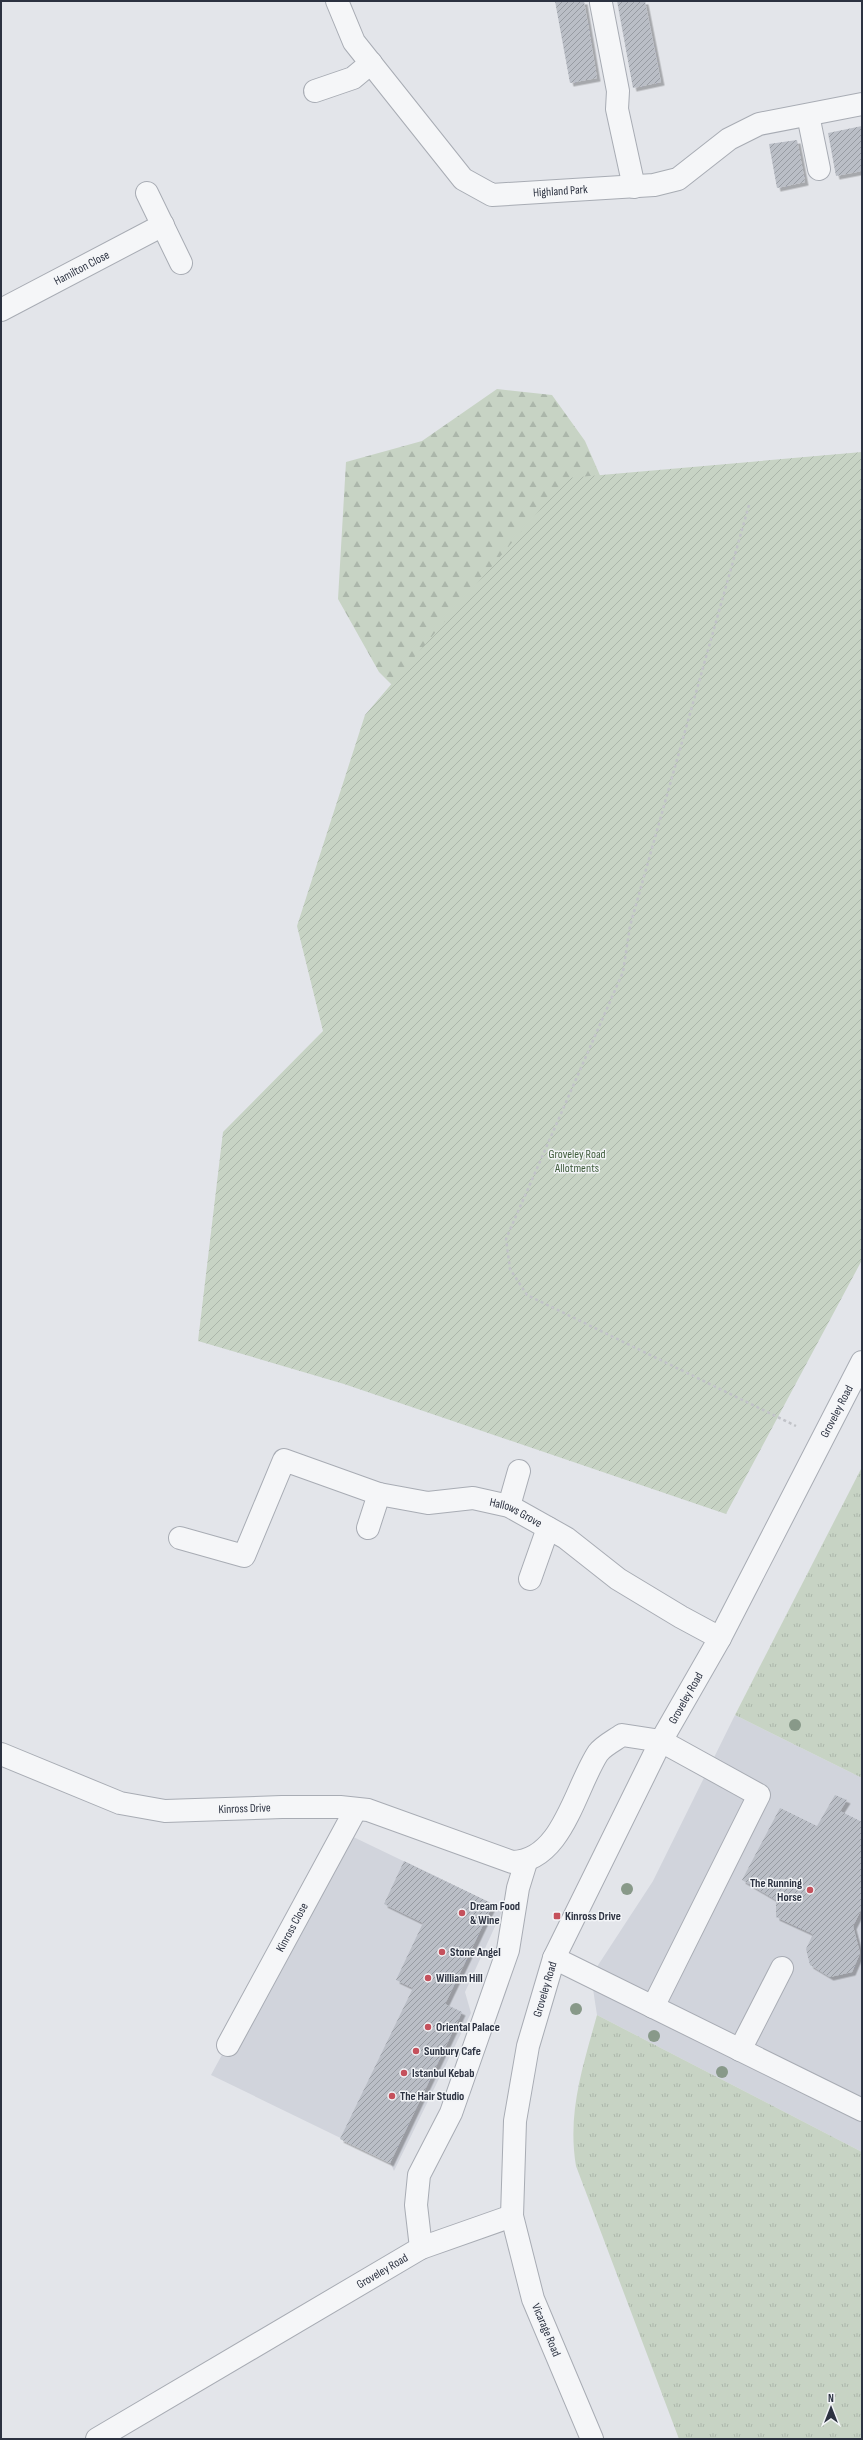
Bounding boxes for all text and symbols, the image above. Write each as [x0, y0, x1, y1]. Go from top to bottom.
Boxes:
street label: Highland Park [532, 182, 589, 200]
street label: Hamilton Close [51, 247, 112, 288]
park label: Groveley Road Allotments [548, 1147, 606, 1176]
street label: Groveley Road [817, 1383, 856, 1440]
street label: Hallows Grove [488, 1494, 545, 1531]
street label: Groveley Road [665, 1669, 706, 1726]
street label: Kinross Drive [218, 1800, 271, 1817]
place label: The Running Horse [750, 1876, 802, 1905]
marker: The Running Horse [805, 1885, 815, 1895]
place label: Dream Food & Wine [470, 1899, 520, 1928]
street label: Kinross Close [272, 1900, 311, 1954]
marker: Dream Food & Wine [457, 1908, 467, 1918]
place label: Kinross Drive [565, 1909, 621, 1924]
marker: Kinross Drive [552, 1911, 562, 1921]
place label: Stone Angel [450, 1945, 501, 1960]
marker: Stone Angel [437, 1947, 447, 1957]
street label: Groveley Road [530, 1960, 560, 2019]
place label: William Hill [436, 1971, 483, 1986]
marker: William Hill [423, 1973, 433, 1983]
place label: Oriental Palace [436, 2020, 500, 2035]
marker: Oriental Palace [423, 2022, 433, 2032]
place label: Sunbury Cafe [424, 2044, 481, 2059]
marker: Sunbury Cafe [411, 2046, 421, 2056]
place label: Istanbul Kebab [412, 2066, 474, 2081]
marker: Istanbul Kebab [399, 2068, 409, 2078]
place label: The Hair Studio [400, 2089, 464, 2104]
marker: The Hair Studio [387, 2091, 397, 2101]
street label: Groveley Road [354, 2250, 411, 2292]
street label: Vicarage Road [528, 2301, 564, 2359]
north arrow [811, 2388, 851, 2428]
text: N [828, 2392, 834, 2405]

